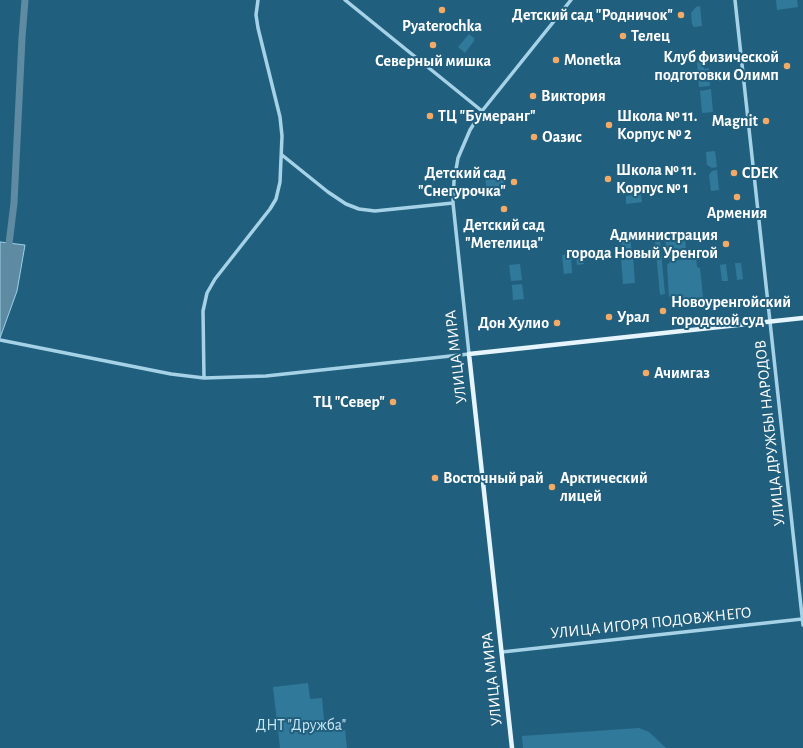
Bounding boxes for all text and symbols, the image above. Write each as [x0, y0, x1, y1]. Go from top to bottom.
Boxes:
marker: Pyaterochka [437, 5, 447, 15]
place label: Детский сад "Родничок" [512, 5, 673, 25]
marker: Детский сад "Родничок" [676, 10, 686, 20]
place label: Pyaterochka [402, 16, 482, 36]
place label: Телец [631, 26, 670, 46]
marker: Телец [618, 31, 628, 41]
marker: Северный мишка [428, 40, 438, 50]
place label: Клуб физической подготовки Олимп [654, 47, 779, 85]
place label: Monetka [564, 50, 621, 70]
place label: Северный мишка [375, 51, 491, 71]
marker: Monetka [551, 55, 561, 65]
marker: Клуб физической подготовки Олимп [782, 61, 792, 71]
place label: Виктория [541, 86, 606, 106]
marker: Виктория [528, 91, 538, 101]
place label: ТЦ "Бумеранг" [438, 106, 536, 126]
place label: Школа № 11. Корпус № 2 [617, 106, 698, 144]
marker: ТЦ "Бумеранг" [425, 111, 435, 121]
place label: Magnit [712, 111, 758, 131]
marker: Magnit [761, 116, 771, 126]
marker: Школа № 11. Корпус № 2 [604, 120, 614, 130]
place label: Оазис [542, 127, 582, 147]
marker: Оазис [529, 132, 539, 142]
place label: Школа № 11. Корпус № 1 [616, 160, 697, 198]
place label: Детский сад "Снегурочка" [418, 163, 506, 201]
place label: CDEK [742, 163, 778, 183]
marker: CDEK [729, 168, 739, 178]
marker: Школа № 11. Корпус № 1 [603, 174, 613, 184]
marker: Детский сад "Снегурочка" [509, 177, 519, 187]
marker: Армения [732, 192, 742, 202]
place label: Армения [707, 203, 767, 223]
marker: Детский сад "Метелица" [499, 204, 509, 214]
place label: Детский сад "Метелица" [463, 215, 545, 253]
place label: Администрация города Новый Уренгой [566, 225, 718, 263]
marker: Администрация города Новый Уренгой [721, 239, 731, 249]
place label: Новоуренгойский городской суд [671, 292, 791, 330]
marker: Новоуренгойский городской суд [658, 306, 668, 316]
place label: Урал [617, 307, 650, 327]
street label: УЛИЦА МИРА [441, 309, 471, 405]
marker: Урал [604, 312, 614, 322]
place label: Дон Хулио [478, 313, 549, 333]
marker: Дон Хулио [552, 318, 562, 328]
street label: УЛИЦА ДРУЖБЫ НАРОДОВ [751, 339, 789, 527]
place label: Ачимгаз [654, 363, 710, 383]
marker: Ачимгаз [641, 368, 651, 378]
place label: ТЦ "Север" [313, 392, 385, 412]
marker: ТЦ "Север" [388, 397, 398, 407]
place label: Восточный рай [443, 468, 544, 488]
place label: Арктический лицей [560, 468, 648, 506]
marker: Восточный рай [430, 473, 440, 483]
marker: Арктический лицей [547, 482, 557, 492]
street label: УЛИЦА ИГОРЯ ПОДОВЖНЕГО [550, 603, 752, 643]
street label: УЛИЦА МИРА [478, 631, 506, 727]
park label: ДНТ "Дружба" [256, 715, 346, 735]

